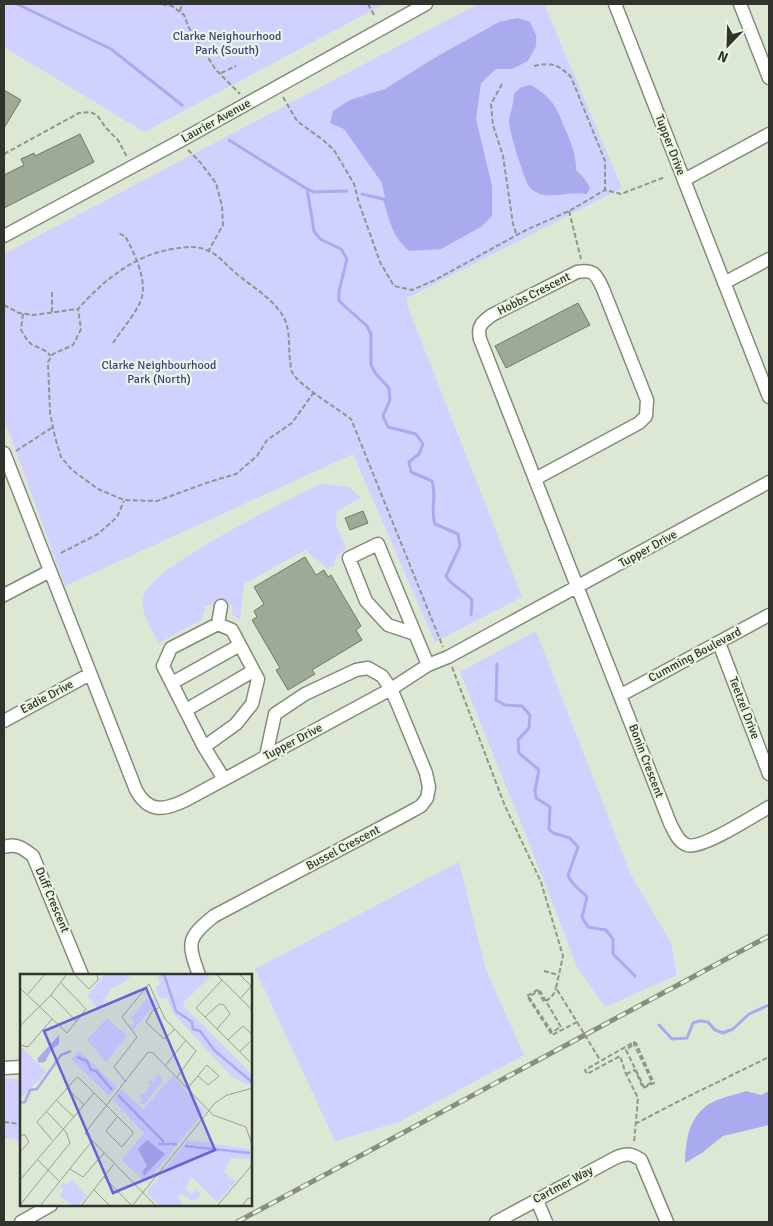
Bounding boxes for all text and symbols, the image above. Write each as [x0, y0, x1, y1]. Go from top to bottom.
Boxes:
north arrow [703, 20, 753, 70]
park label: Clarke Neighourhood Park (South) [173, 29, 281, 58]
text: N [715, 47, 731, 66]
street label: Laurier Avenue [179, 96, 253, 146]
street label: Tupper Drive [652, 112, 688, 178]
street label: Hobbs Crescent [495, 269, 573, 319]
park label: Clarke Neighbourhood Park (North) [102, 358, 216, 387]
street label: Tupper Drive [616, 527, 680, 571]
street label: Cumming Boulevard [646, 624, 744, 686]
street label: Teetzel Drive [725, 675, 763, 741]
street label: Eadie Drive [18, 677, 76, 717]
street label: Tupper Drive [261, 720, 325, 764]
street label: Bonin Crescent [625, 722, 667, 800]
street label: Bussel Crescent [303, 822, 383, 874]
street label: Duff Crescent [31, 865, 73, 935]
inset map [20, 974, 252, 1206]
street label: Cartmer Way [530, 1163, 596, 1207]

